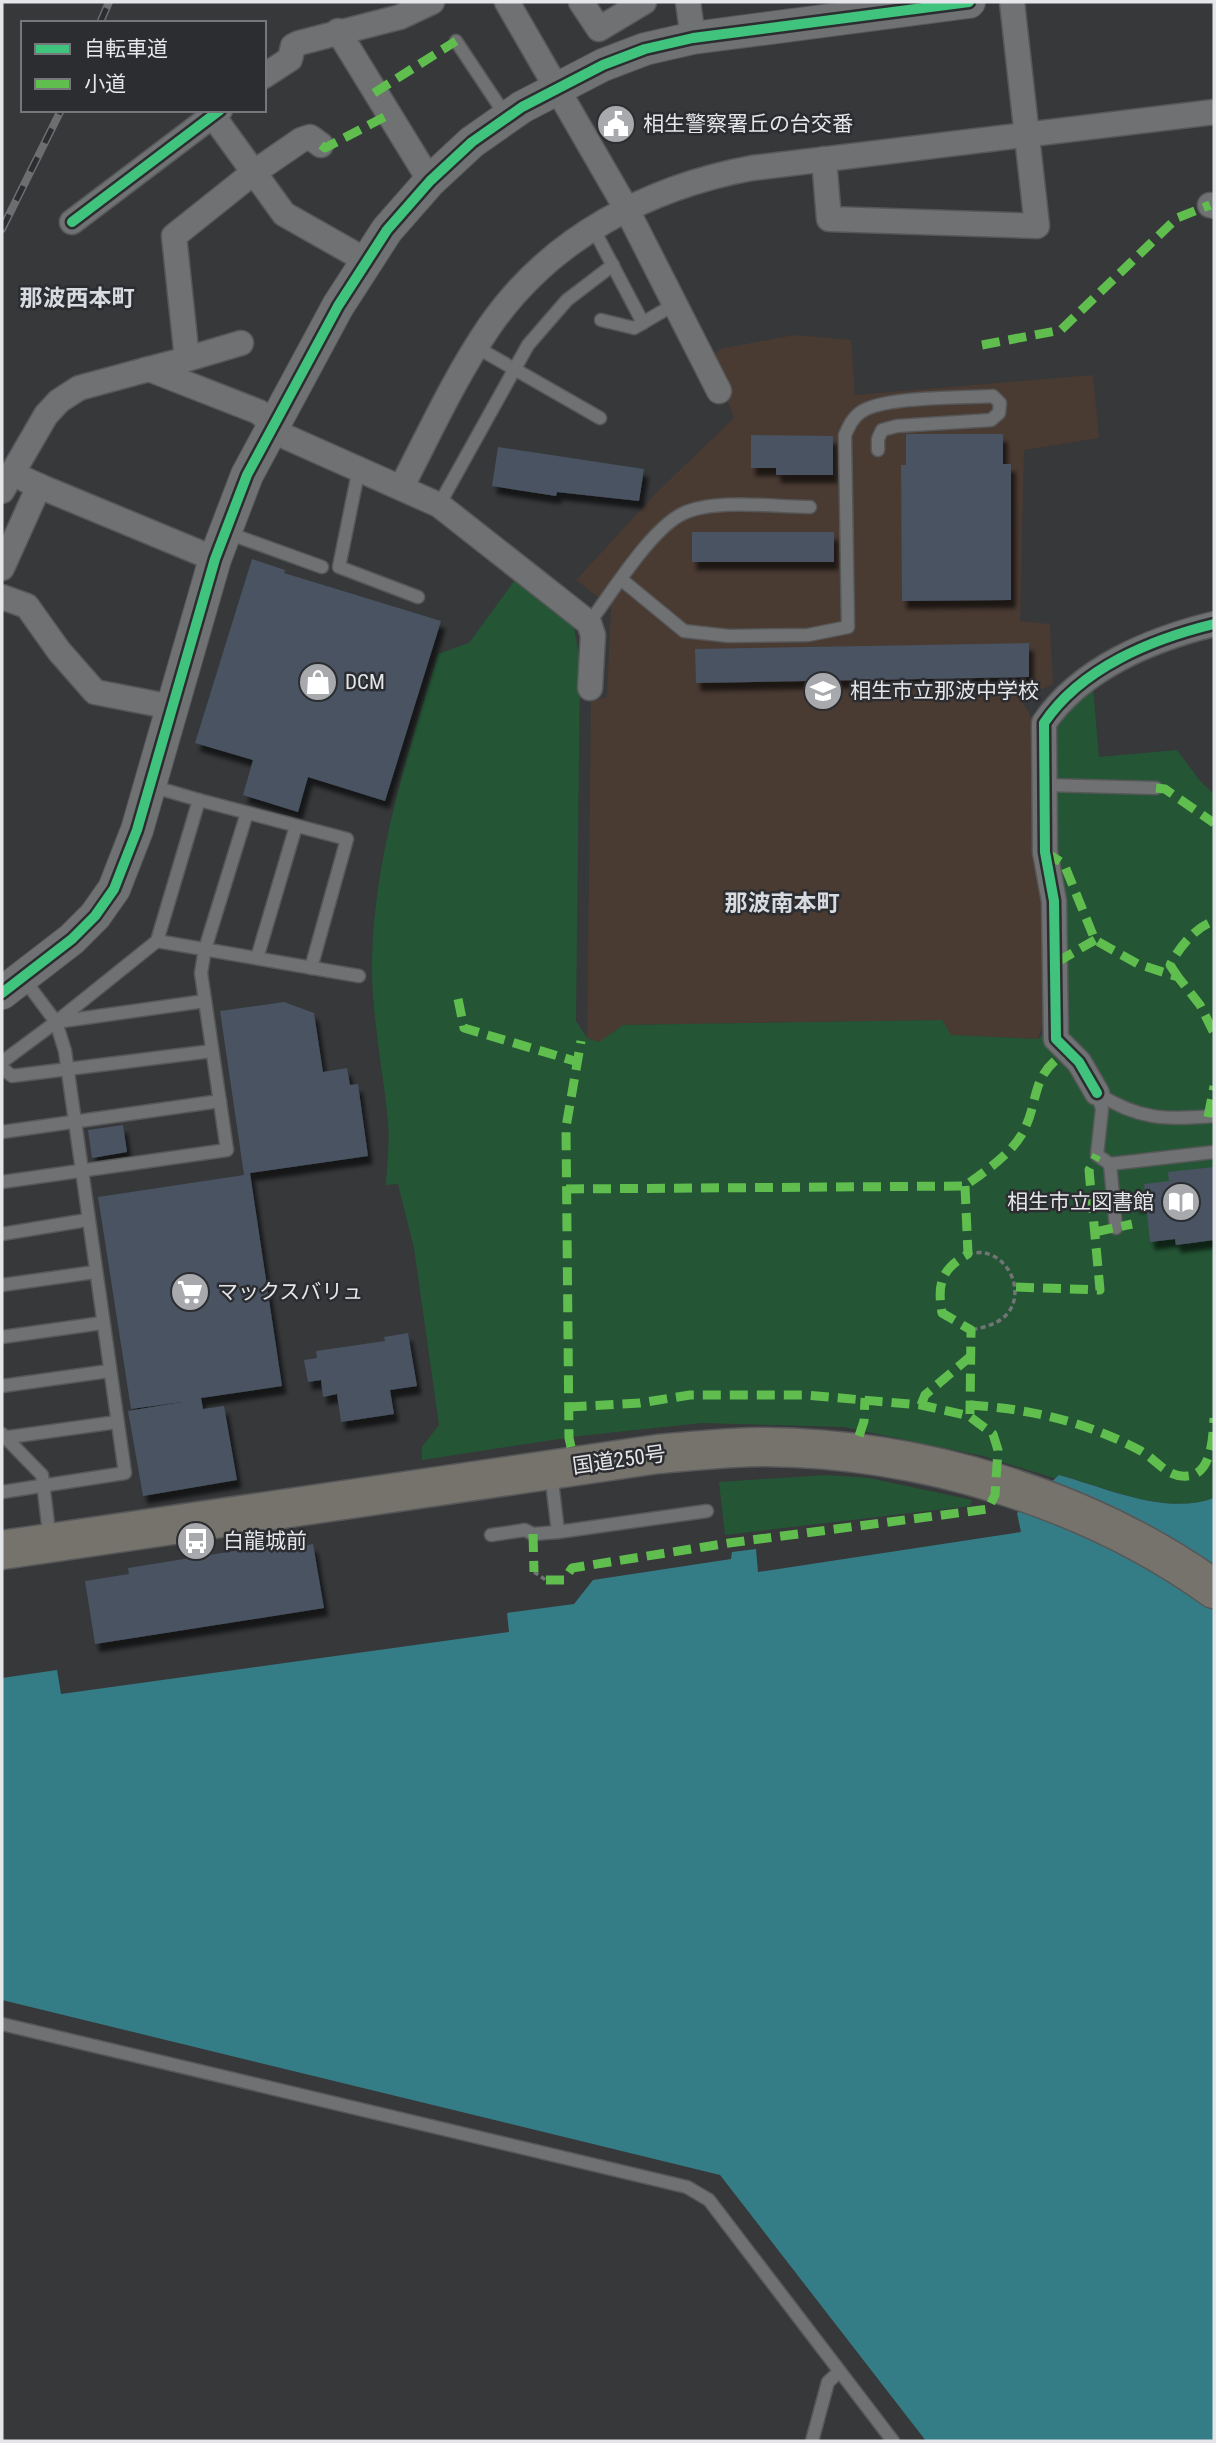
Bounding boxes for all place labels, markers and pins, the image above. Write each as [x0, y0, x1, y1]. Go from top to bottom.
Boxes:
public building icon: 相生警察署丘の台交番 [595, 103, 637, 145]
place label: 相生警察署丘の台交番 [643, 112, 853, 136]
shop icon: DCM [297, 661, 339, 703]
place label: DCM [345, 670, 385, 694]
school or university icon: 相生市立那波中学校 [802, 670, 844, 712]
place label: 相生市立那波中学校 [850, 679, 1039, 703]
library icon: 相生市立図書館 [1160, 1181, 1202, 1223]
place label: 相生市立図書館 [1007, 1190, 1154, 1214]
supermarket icon: マックスバリュ [169, 1271, 211, 1313]
place label: マックスバリュ [217, 1280, 363, 1304]
bus stop icon: 白龍城前 [175, 1520, 217, 1562]
place label: 白龍城前 [223, 1529, 307, 1553]

